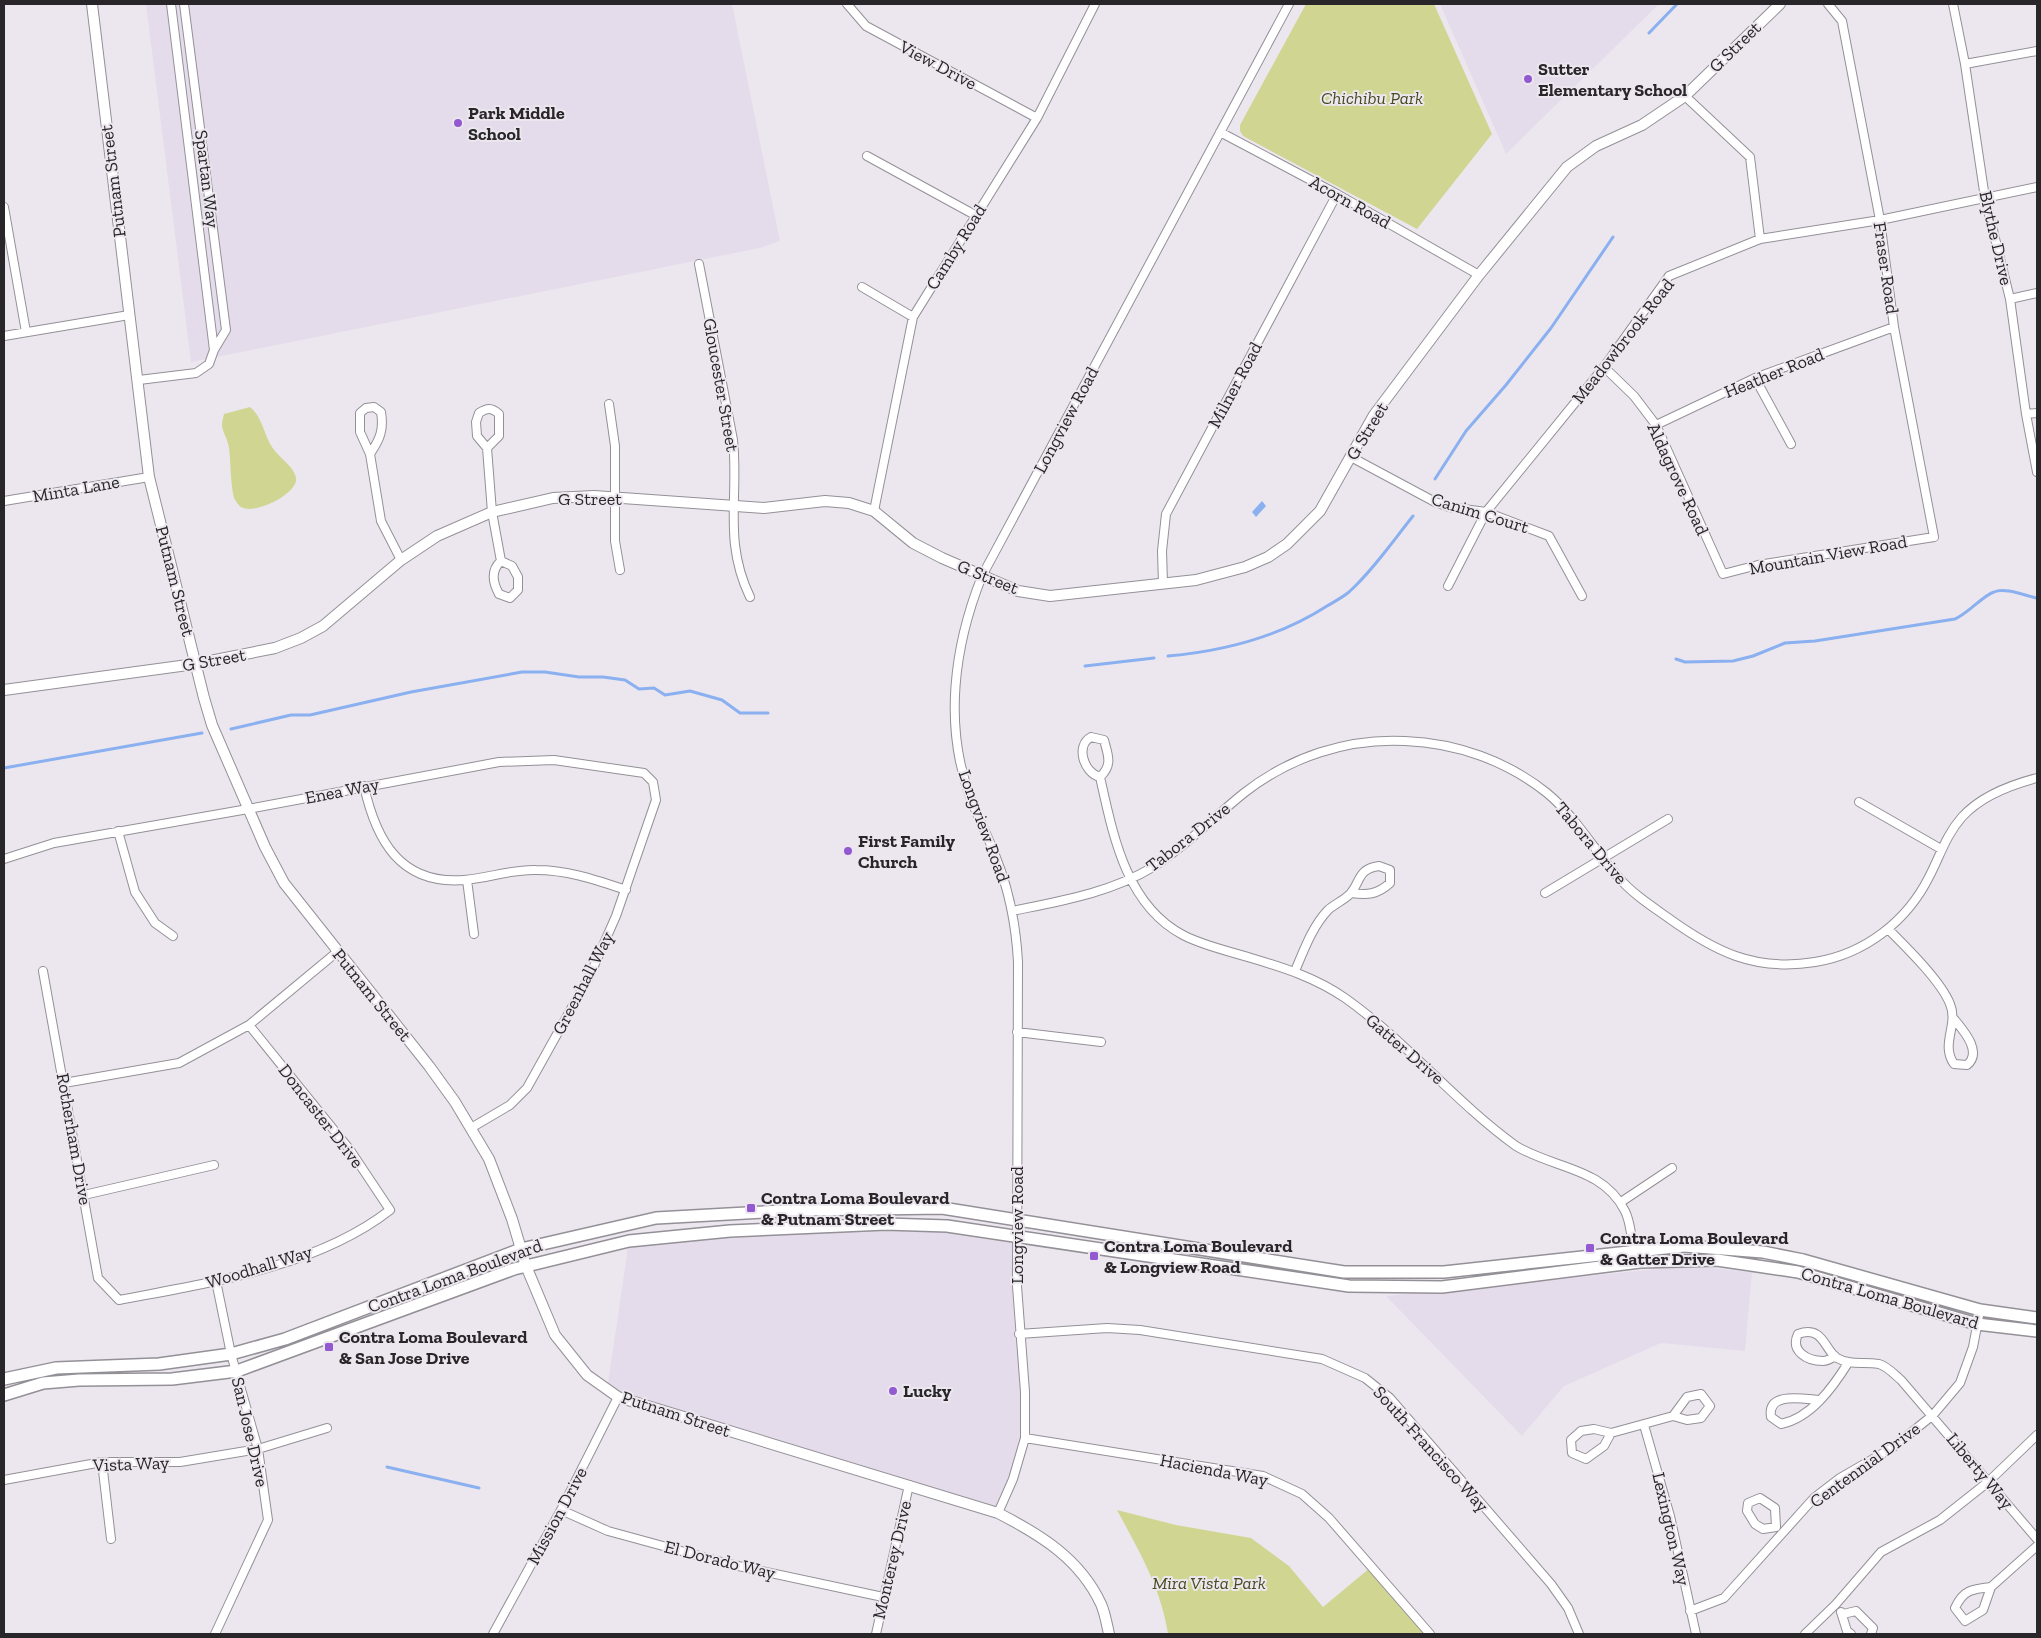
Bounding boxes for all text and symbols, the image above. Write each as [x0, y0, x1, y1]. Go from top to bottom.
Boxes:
street label: G Street [1704, 17, 1766, 77]
street label: View Drive [895, 35, 980, 95]
place label: Sutter Elementary School [1538, 58, 1687, 101]
marker: Sutter Elementary School [1522, 73, 1534, 85]
park label: Chichibu Park [1321, 87, 1423, 109]
place label: Park Middle School [468, 102, 565, 145]
marker: Park Middle School [452, 117, 464, 129]
street label: Putnam Street [95, 123, 131, 239]
street label: Spartan Way [190, 129, 224, 230]
street label: Acorn Road [1305, 171, 1395, 233]
street label: Blythe Drive [1974, 189, 2018, 287]
street label: Camby Road [921, 200, 991, 294]
street label: Fraser Road [1869, 221, 1903, 316]
street label: Meadowbrook Road [1567, 274, 1679, 408]
street label: Gloucester Street [698, 317, 744, 454]
street label: Milner Road [1203, 338, 1267, 432]
street label: Heather Road [1721, 343, 1827, 403]
street label: Longview Road [1029, 363, 1103, 477]
street label: G Street [1341, 398, 1393, 464]
street label: Aldagrove Road [1642, 419, 1714, 539]
street label: Minta Lane [31, 471, 121, 507]
street label: G Street [558, 488, 622, 510]
street label: Canim Court [1429, 488, 1532, 538]
street label: Putnam Street [151, 523, 199, 639]
street label: Mountain View Road [1747, 530, 1909, 580]
street label: G Street [954, 555, 1022, 599]
street label: G Street [181, 644, 248, 676]
street label: Longview Road [954, 767, 1015, 885]
street label: Enea Way [303, 773, 382, 809]
street label: Tabora Drive [1141, 797, 1235, 877]
street label: Tabora Drive [1550, 797, 1632, 889]
place label: First Family Church [858, 830, 955, 873]
marker: First Family Church [842, 845, 854, 857]
street label: Greenhall Way [548, 927, 619, 1038]
street label: Putnam Street [328, 944, 416, 1046]
street label: Gatter Drive [1361, 1009, 1449, 1089]
street label: Doncaster Drive [274, 1060, 368, 1172]
street label: Rotherham Drive [52, 1071, 96, 1207]
street label: Longview Road [1006, 1166, 1028, 1284]
place label: Contra Loma Boulevard & Putnam Street [761, 1187, 950, 1230]
marker: Contra Loma Boulevard & Putnam Street [745, 1202, 757, 1214]
place label: Contra Loma Boulevard & Gatter Drive [1600, 1227, 1789, 1270]
street label: Contra Loma Boulevard [365, 1234, 545, 1318]
place label: Contra Loma Boulevard & Longview Road [1104, 1235, 1293, 1278]
street label: Woodhall Way [203, 1240, 315, 1294]
marker: Contra Loma Boulevard & Gatter Drive [1584, 1242, 1596, 1254]
marker: Contra Loma Boulevard & Longview Road [1088, 1250, 1100, 1262]
street label: Contra Loma Boulevard [1799, 1262, 1982, 1334]
place label: Contra Loma Boulevard & San Jose Drive [339, 1326, 528, 1369]
marker: Contra Loma Boulevard & San Jose Drive [323, 1341, 335, 1353]
street label: San Jose Drive [227, 1375, 273, 1489]
place label: Lucky [903, 1380, 952, 1402]
street label: South Francisco Way [1369, 1381, 1494, 1517]
marker: Lucky [887, 1385, 899, 1397]
street label: Putnam Street [619, 1386, 734, 1442]
street label: Centennial Drive [1805, 1418, 1925, 1512]
street label: Liberty Way [1942, 1428, 2019, 1514]
street label: Hacienda Way [1158, 1449, 1271, 1491]
street label: Vista Way [91, 1452, 170, 1476]
street label: Mission Drive [522, 1463, 592, 1569]
street label: Lexington Way [1647, 1470, 1695, 1589]
street label: Monterey Drive [868, 1499, 916, 1621]
street label: El Dorado Way [662, 1536, 779, 1585]
park label: Mira Vista Park [1152, 1572, 1266, 1594]

